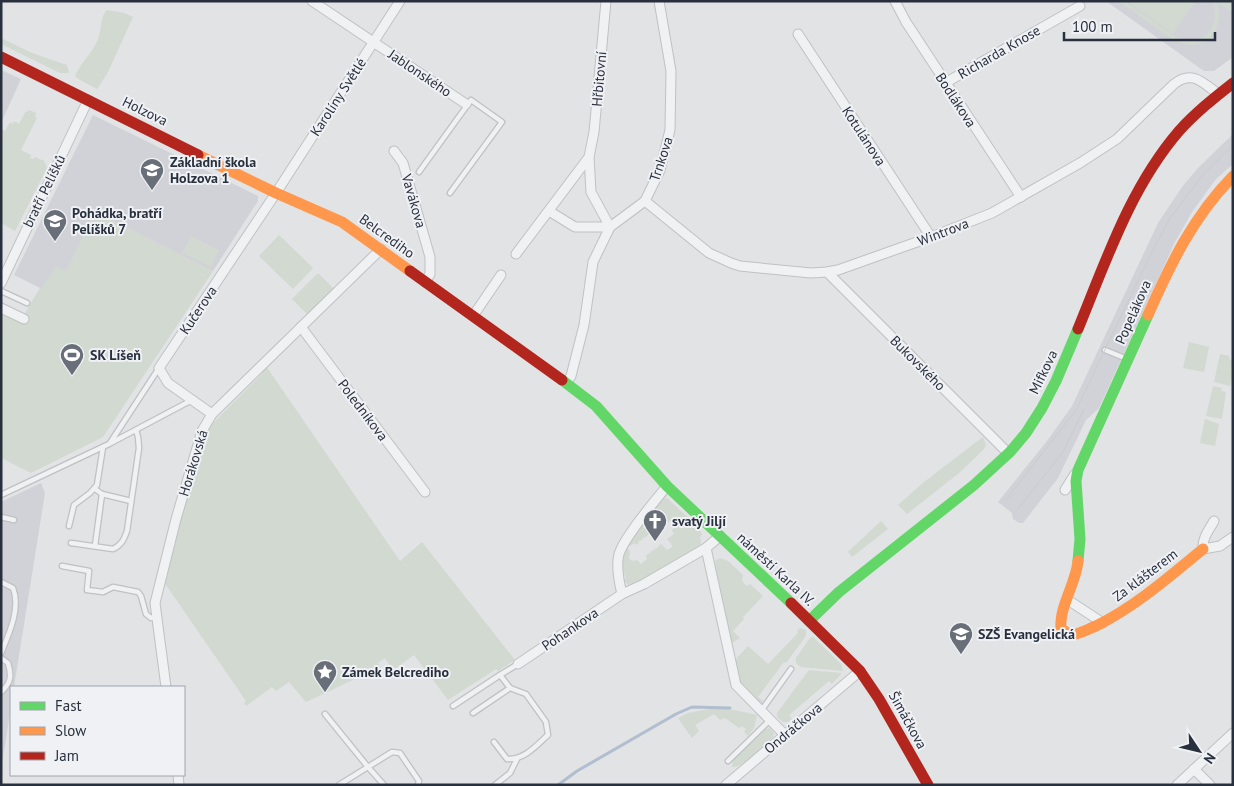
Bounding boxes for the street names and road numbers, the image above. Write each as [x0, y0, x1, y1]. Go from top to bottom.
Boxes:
street label: Richarda Knose [955, 21, 1043, 83]
street label: Jablonského [384, 45, 455, 101]
street label: Hřbitovní [588, 50, 610, 107]
street label: Karolíny Světlé [306, 54, 370, 140]
street label: Bodlákova [932, 69, 980, 131]
street label: Holzova [119, 92, 171, 130]
street label: Kotulánova [838, 103, 890, 169]
street label: Trnkova [645, 134, 677, 184]
street label: bratří Pelíšků [19, 152, 69, 230]
street label: Vavákova [397, 171, 430, 230]
street label: Belcrediho [356, 210, 418, 262]
street label: Wintrova [915, 214, 971, 250]
street label: Popelákova [1111, 277, 1155, 347]
street label: Kučerova [175, 282, 221, 338]
street label: Bukovského [887, 332, 949, 394]
street label: Mifkova [1025, 347, 1061, 397]
street label: Poledníkova [334, 376, 392, 444]
street label: Horákovská [174, 427, 212, 499]
street label: náměstí Karla IV. [733, 528, 819, 610]
street label: Za klášterem [1109, 545, 1181, 605]
street label: Pohankova [538, 603, 602, 655]
street label: Šimáčkova [885, 688, 931, 752]
street label: Ondráčkova [760, 698, 826, 758]

